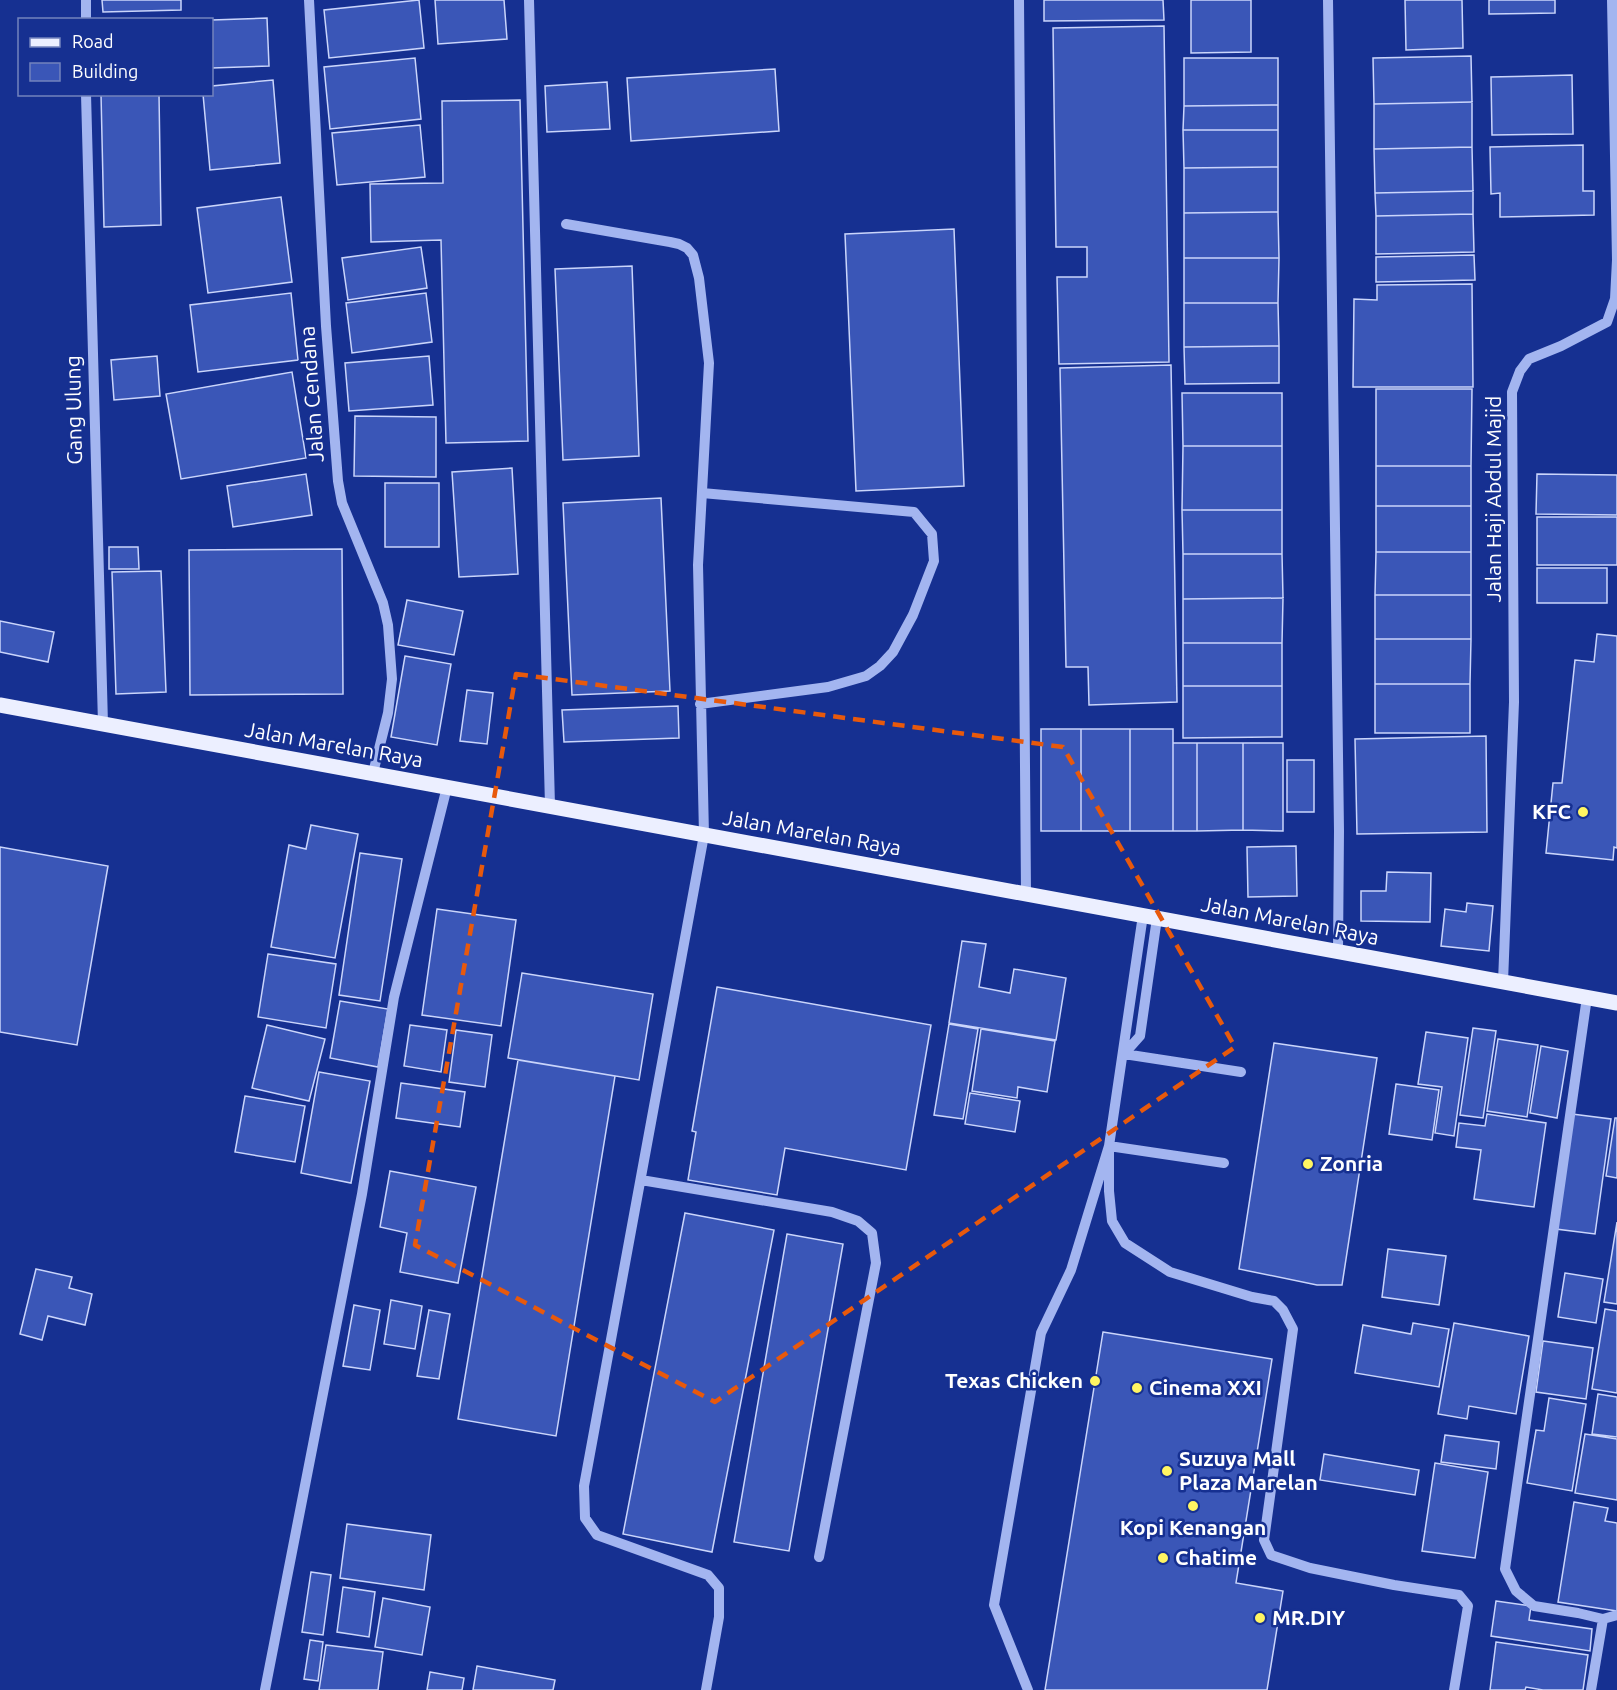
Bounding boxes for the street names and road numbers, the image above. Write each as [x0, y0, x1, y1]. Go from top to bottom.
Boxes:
street label: Jalan Cendana [294, 325, 328, 463]
street label: Gang Ulung [60, 355, 86, 465]
street label: Jalan Haji Abdul Majid [1481, 396, 1505, 602]
street label: Jalan Marelan Raya [243, 717, 425, 772]
street label: Jalan Marelan Raya [721, 805, 903, 860]
street label: Jalan Marelan Raya [1199, 891, 1381, 949]

